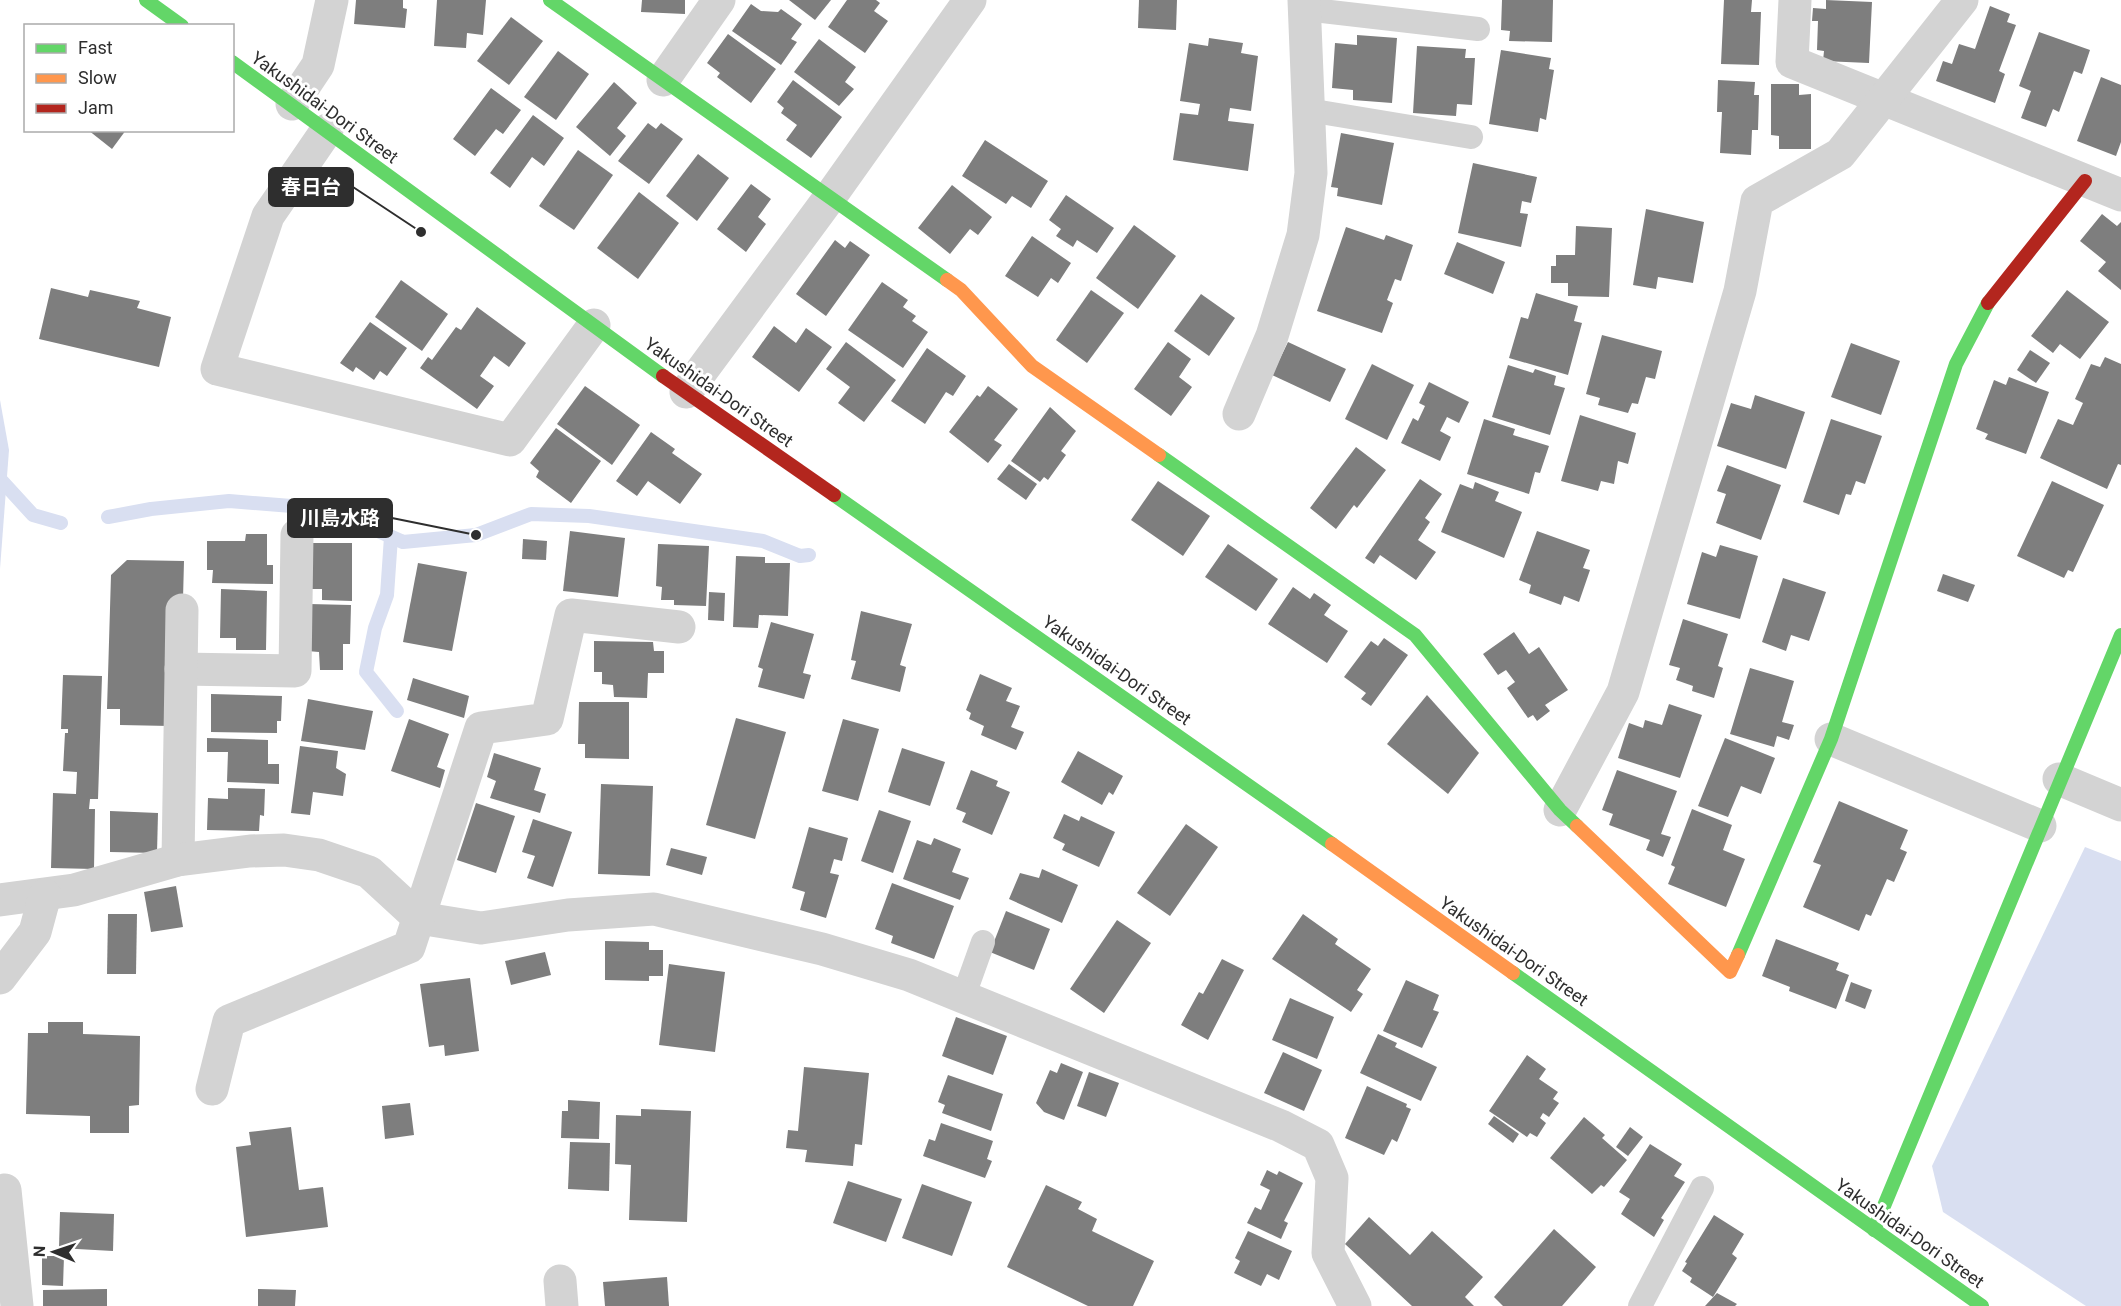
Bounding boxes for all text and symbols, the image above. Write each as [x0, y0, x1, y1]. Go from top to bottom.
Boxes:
legend [24, 24, 234, 132]
text: Fast [78, 37, 113, 58]
street label: Yakushidai-Dori Street [247, 47, 403, 167]
text: Slow [78, 67, 117, 88]
text: Jam [78, 97, 114, 118]
callout: 春日台 [269, 168, 353, 206]
text: 春日台 [281, 175, 341, 199]
street label: Yakushidai-Dori Street [641, 333, 797, 451]
callout: 川島水路 [288, 499, 392, 537]
text: 川島水路 [300, 506, 380, 530]
street label: Yakushidai-Dori Street [1039, 611, 1195, 729]
street label: Yakushidai-Dori Street [1436, 892, 1592, 1010]
street label: Yakushidai-Dori Street [1832, 1174, 1988, 1292]
north arrow [24, 1222, 84, 1282]
text: N [30, 1246, 49, 1257]

